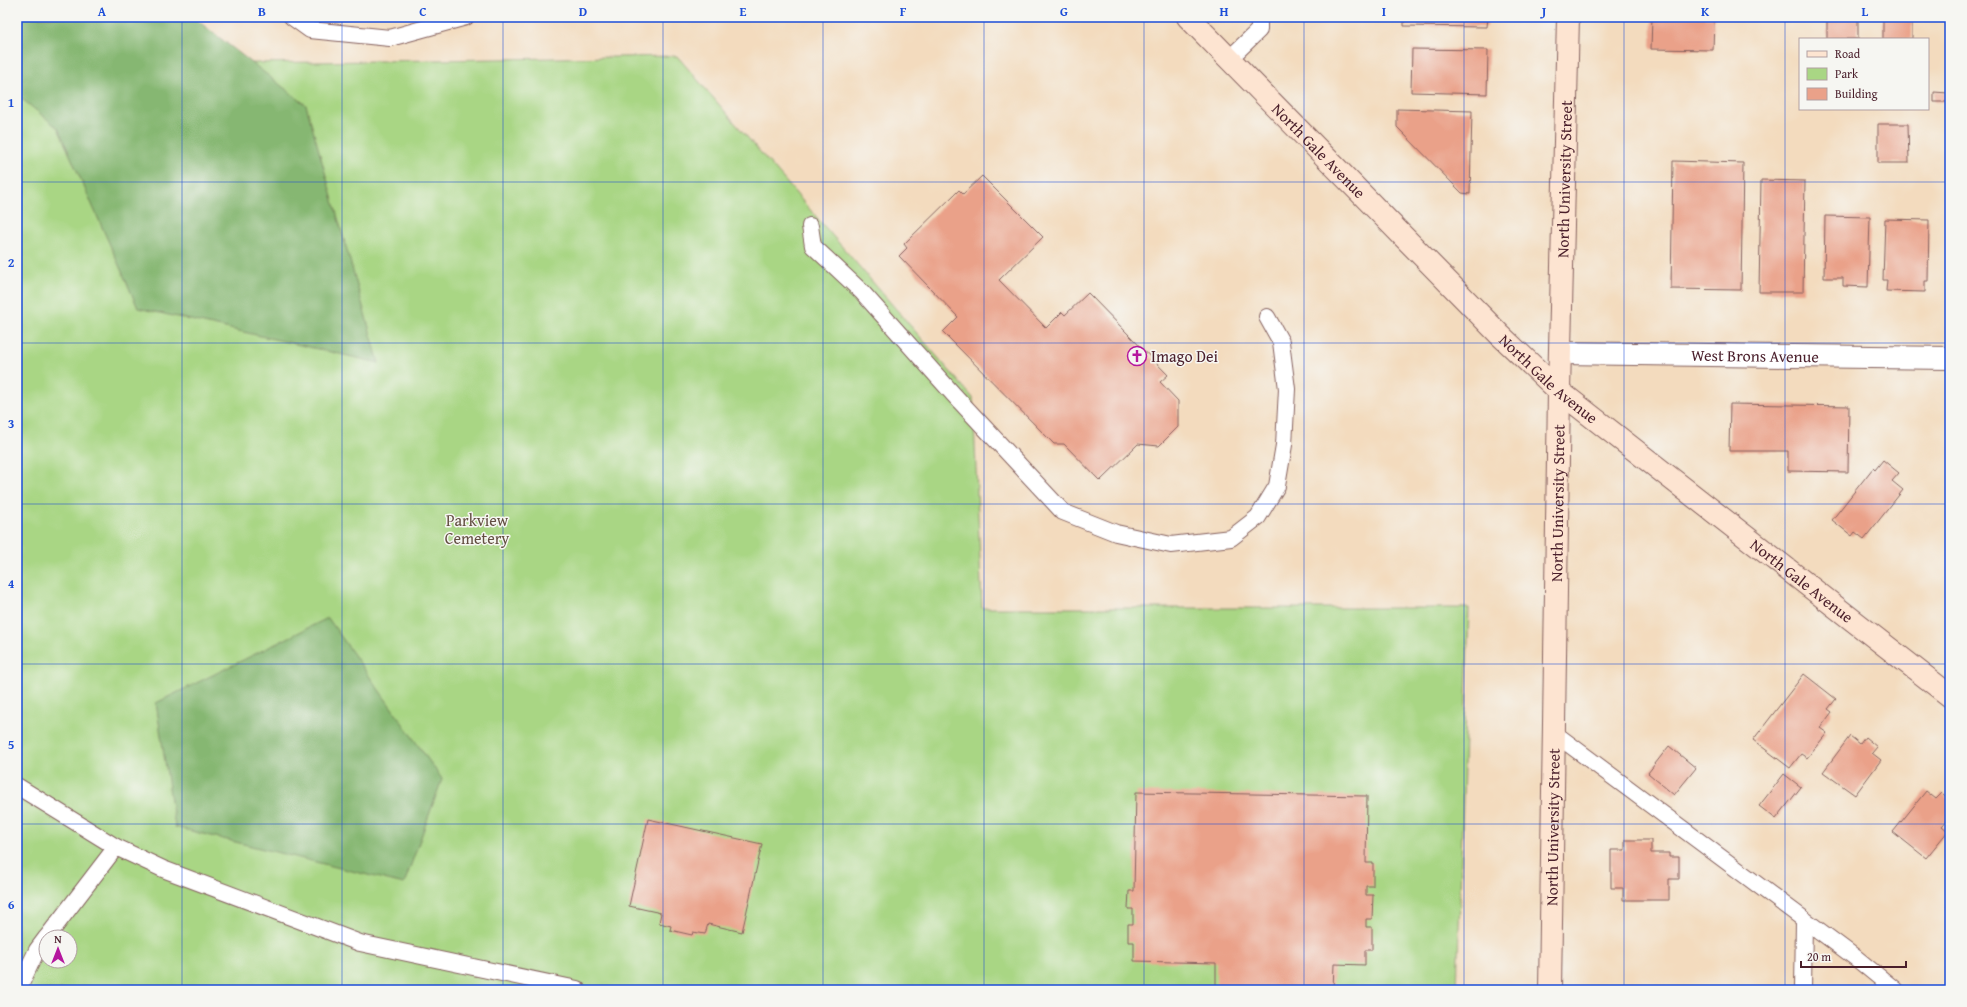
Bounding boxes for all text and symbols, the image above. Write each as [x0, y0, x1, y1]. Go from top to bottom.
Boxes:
text: A [98, 2, 107, 21]
text: B [258, 2, 266, 21]
text: C [419, 2, 427, 21]
text: D [579, 2, 587, 21]
text: E [740, 2, 747, 21]
text: F [900, 2, 907, 21]
text: G [1060, 2, 1068, 21]
text: H [1219, 2, 1229, 21]
text: I [1382, 2, 1386, 21]
text: J [1540, 2, 1547, 21]
text: K [1701, 2, 1710, 21]
text: L [1862, 2, 1869, 21]
legend [1799, 38, 1929, 110]
text: Road [1835, 45, 1861, 62]
text: Park [1835, 65, 1859, 82]
text: Building [1835, 85, 1878, 102]
text: 1 [8, 93, 14, 112]
street label: North Gale Avenue [1267, 97, 1371, 204]
street label: North University Street [1550, 100, 1578, 258]
text: 2 [8, 253, 15, 272]
street label: North Gale Avenue [1494, 328, 1603, 429]
street label: West Brons Avenue [1691, 343, 1819, 368]
place label: Imago Dei [1151, 344, 1218, 368]
church icon: Imago Dei [1126, 345, 1148, 367]
text: 3 [8, 414, 14, 433]
street label: North University Street [1544, 424, 1571, 582]
park label: Parkview Cemetery [445, 508, 509, 550]
street label: North Gale Avenue [1745, 533, 1859, 628]
text: 4 [8, 574, 15, 593]
text: 5 [8, 735, 15, 754]
street label: North University Street [1539, 748, 1566, 906]
text: 6 [8, 895, 15, 914]
north arrow [38, 929, 78, 969]
text: N [54, 931, 62, 947]
scale bar [1801, 943, 1906, 969]
text: 20 m [1807, 948, 1831, 965]

